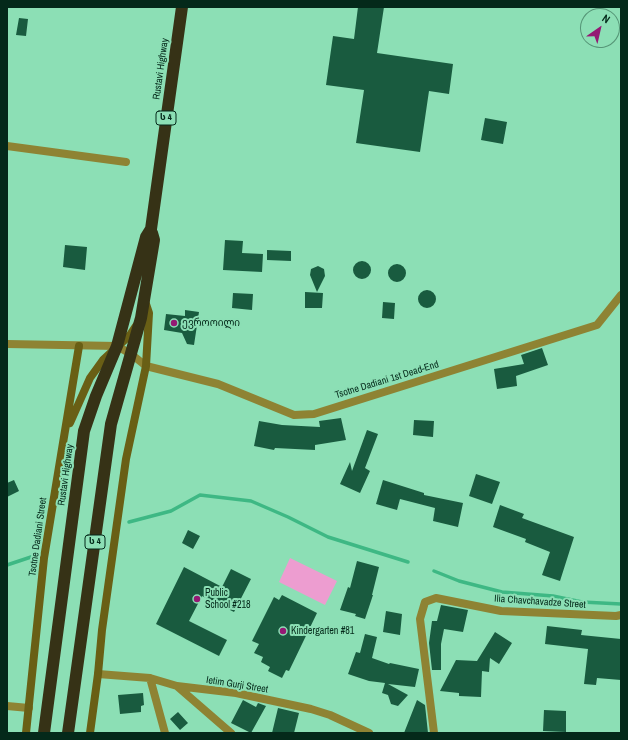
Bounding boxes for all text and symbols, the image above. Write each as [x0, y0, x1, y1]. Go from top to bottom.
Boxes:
north arrow [580, 8, 620, 48]
text: N [600, 11, 613, 27]
street label: Rustavi Highway [151, 37, 171, 101]
road number: ს 4 [156, 111, 176, 125]
place label: ევროოილი [182, 317, 240, 329]
marker: ევროოილი [169, 318, 179, 328]
street label: Tsotne Dadiani 1st Dead-End [334, 359, 440, 401]
street label: Rustavi Highway [56, 443, 76, 507]
street label: Tsotne Dadiani Street [27, 497, 49, 577]
road number: ს 4 [85, 535, 105, 549]
place label: Public School #218 [205, 587, 251, 610]
street label: Ilia Chavchavadze Street [494, 593, 586, 611]
marker: Public School #218 [192, 594, 202, 604]
place label: Kindergarten #81 [291, 625, 354, 637]
marker: Kindergarten #81 [278, 626, 288, 636]
street label: Ietim Gurji Street [205, 674, 269, 696]

